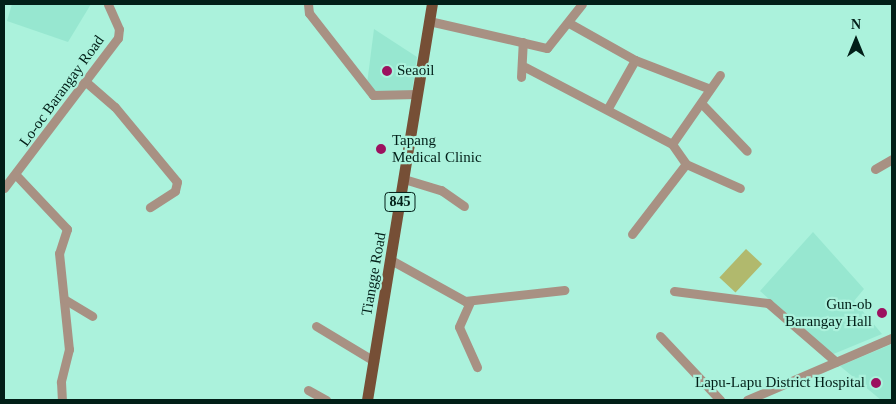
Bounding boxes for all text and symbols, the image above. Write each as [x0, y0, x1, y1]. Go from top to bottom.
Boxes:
north arrow [831, 15, 881, 65]
text: N [851, 17, 861, 32]
street label: Lo-oc Barangay Road [16, 32, 108, 150]
place label: Seaoil [397, 62, 434, 80]
marker: Seaoil [381, 65, 393, 77]
place label: Tapang Medical Clinic [392, 131, 482, 166]
marker: Tapang Medical Clinic [374, 142, 388, 156]
road number: 845 [384, 190, 416, 213]
street label: Tiangge Road [358, 231, 390, 317]
place label: Gun-ob Barangay Hall [785, 295, 872, 330]
marker: Gun-ob Barangay Hall [876, 307, 888, 319]
place label: Lapu-Lapu District Hospital [695, 374, 865, 392]
marker: Lapu-Lapu District Hospital [869, 376, 883, 390]

